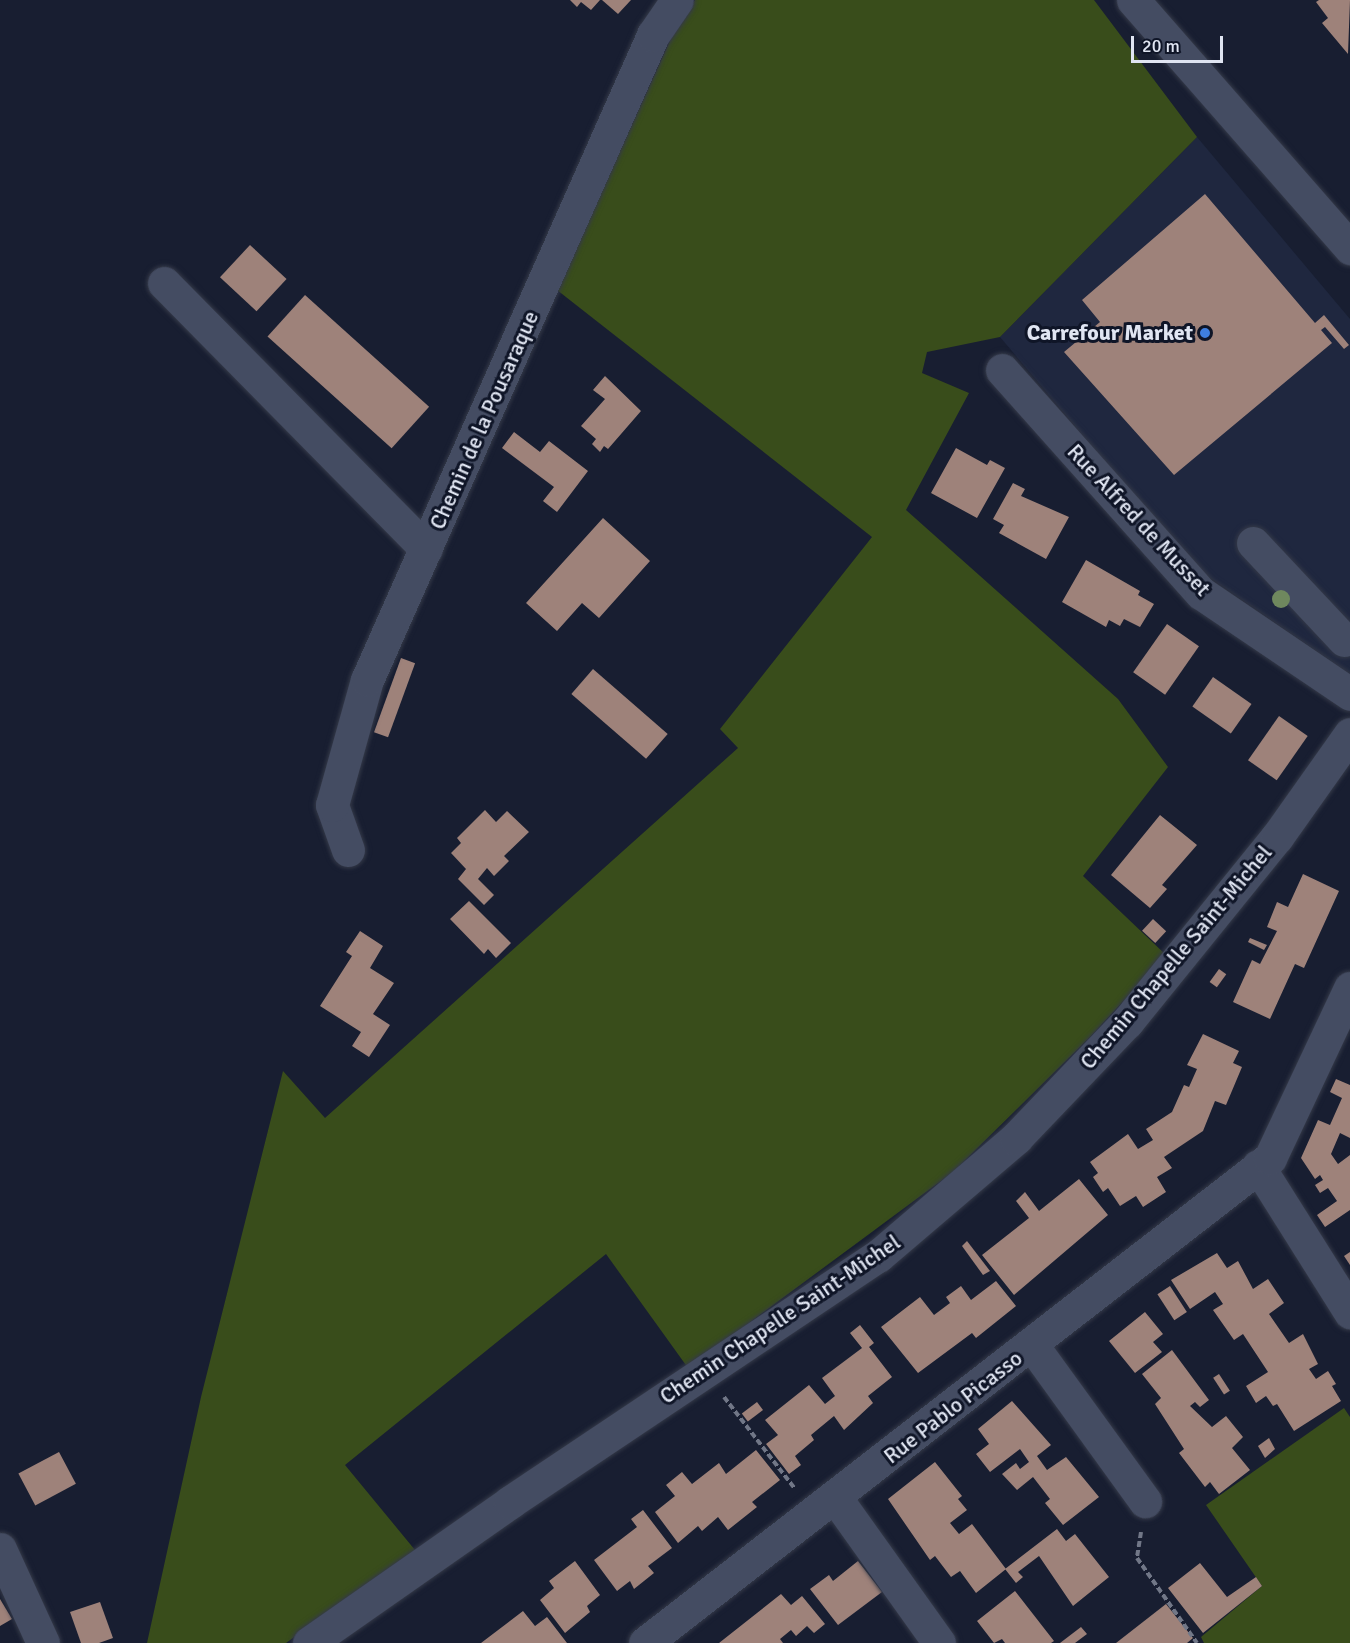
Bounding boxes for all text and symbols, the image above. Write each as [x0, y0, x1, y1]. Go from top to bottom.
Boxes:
scale bar [1134, 24, 1226, 62]
text: 20 m [1142, 35, 1180, 57]
street label: Chemin de la Pousaraque [424, 307, 544, 533]
place label: Carrefour Market [1027, 320, 1193, 346]
marker: Carrefour Market [1198, 326, 1212, 340]
street label: Rue Alfred de Musset [1062, 438, 1216, 602]
street label: Chemin Chapelle Saint-Michel [1075, 840, 1277, 1074]
street label: Chemin Chapelle Saint-Michel [655, 1229, 905, 1409]
street label: Rue Pablo Picasso [878, 1345, 1028, 1469]

